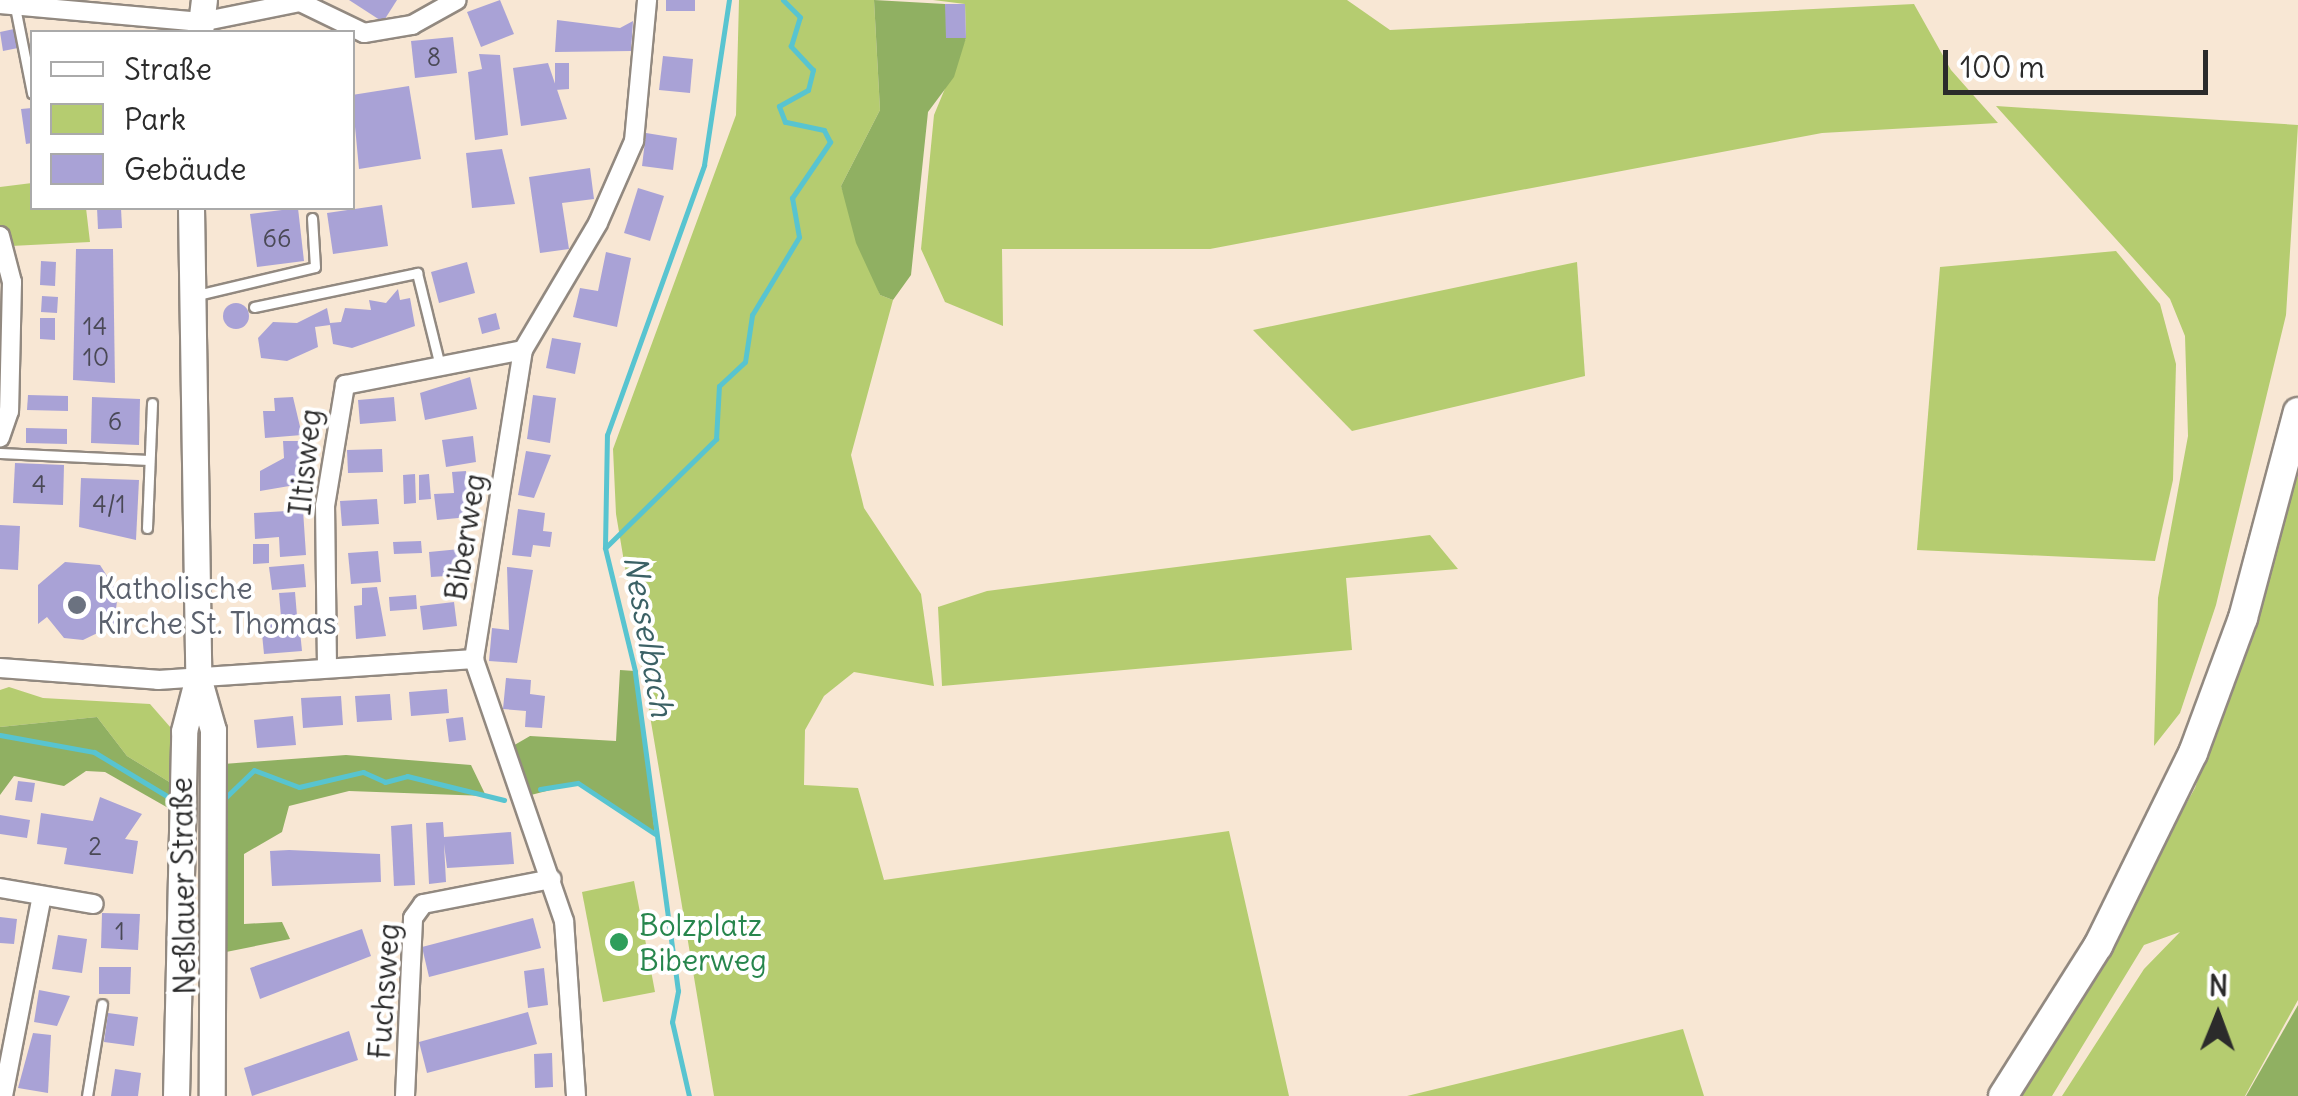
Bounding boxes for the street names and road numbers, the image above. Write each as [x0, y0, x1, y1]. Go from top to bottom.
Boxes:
street label: Iltisweg [282, 407, 328, 517]
street label: Biberweg [437, 471, 493, 603]
street label: Neßlauer Straße [163, 777, 203, 995]
street label: Fuchsweg [361, 922, 407, 1060]

